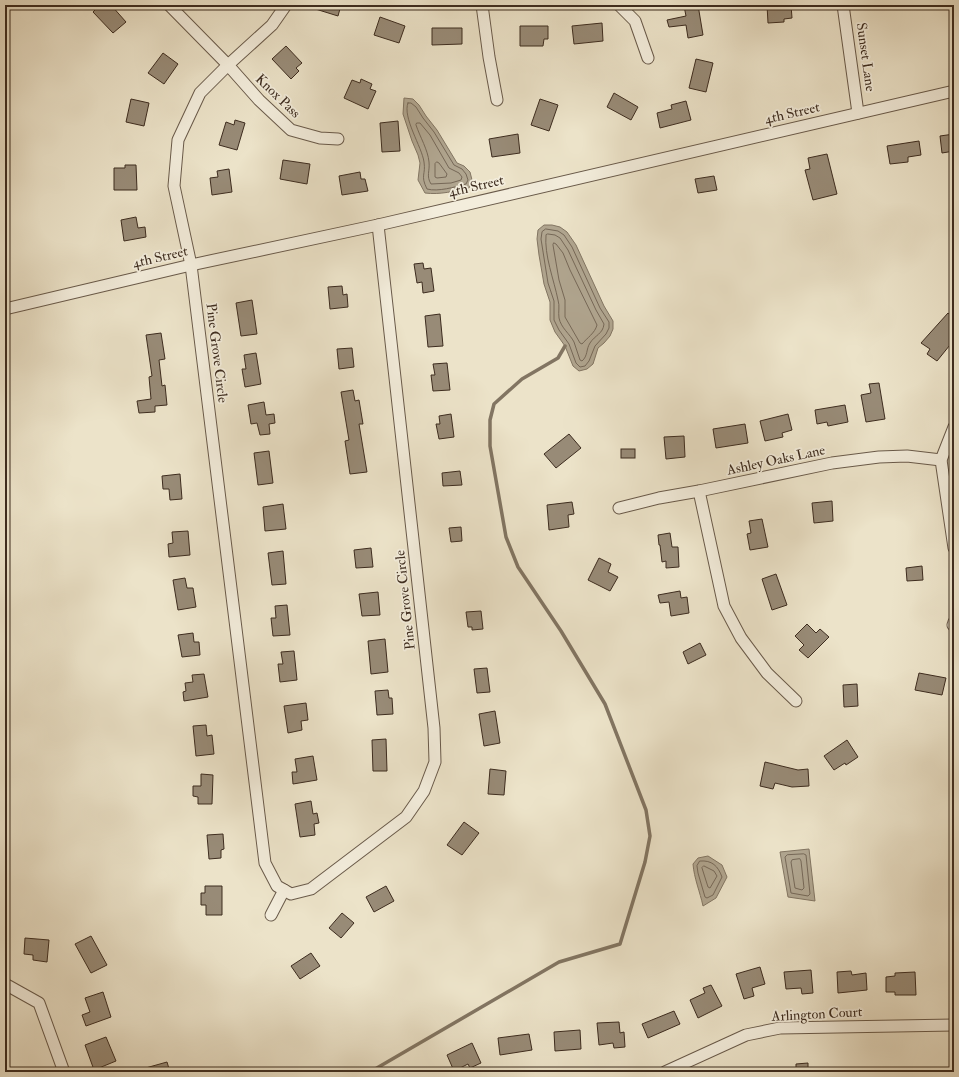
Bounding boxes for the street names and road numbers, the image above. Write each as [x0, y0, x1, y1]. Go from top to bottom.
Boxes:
street label: Sunset Lane [853, 22, 879, 93]
street label: Knox Pass [252, 70, 304, 122]
street label: 4th Street [763, 98, 822, 128]
street label: 4th Street [447, 171, 506, 201]
street label: 4th Street [131, 242, 190, 272]
street label: Pine Grove Circle [202, 302, 232, 404]
street label: Ashley Oaks Lane [724, 441, 827, 480]
street label: Pine Grove Circle [391, 549, 419, 651]
street label: Arlington Court [770, 1003, 863, 1025]

